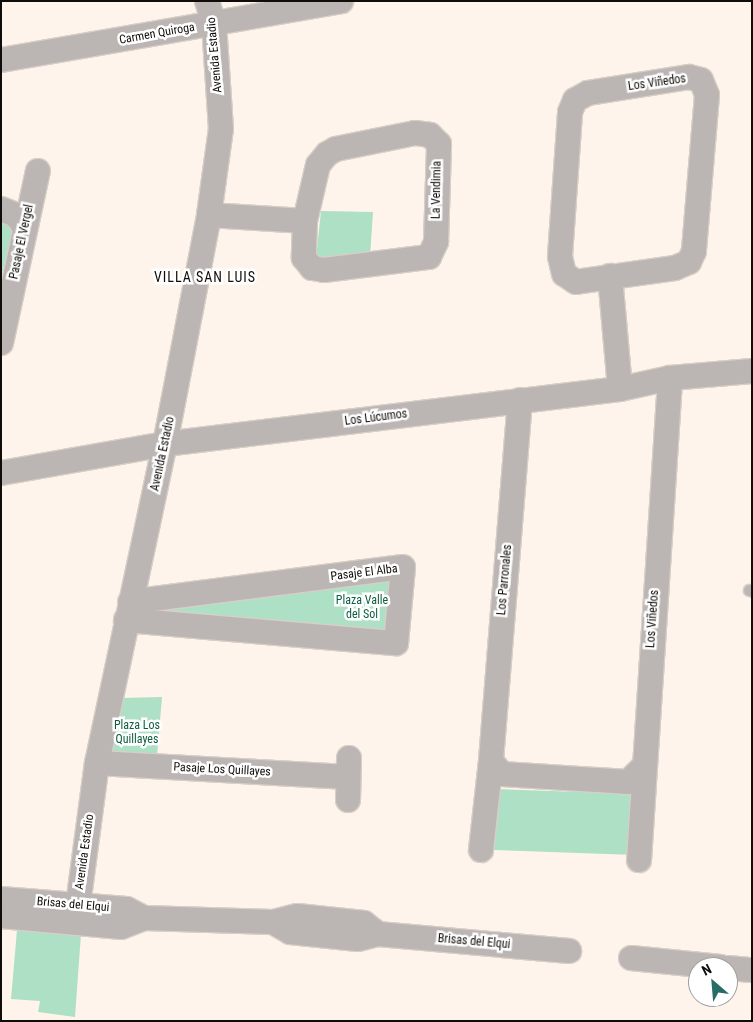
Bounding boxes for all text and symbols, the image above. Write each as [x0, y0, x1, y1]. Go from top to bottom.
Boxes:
street label: Avenida Estadio [205, 17, 225, 93]
street label: Carmen Quiroga [118, 20, 196, 48]
street label: Los Viñedos [627, 72, 687, 94]
street label: La Vendimia [429, 161, 445, 219]
street label: Pasaje El Vergel [7, 203, 37, 281]
district label: VILLA SAN LUIS [152, 269, 258, 285]
street label: Los Lúcumos [344, 407, 408, 429]
street label: Avenida Estadio [148, 415, 178, 493]
street label: Los Parronales [495, 544, 515, 616]
street label: Pasaje El Alba [330, 562, 398, 584]
street label: Los Viñedos [644, 589, 662, 649]
park label: Plaza Valle del Sol [336, 594, 388, 622]
park label: Plaza Los Quillayes [114, 719, 160, 747]
street label: Pasaje Los Quillayes [173, 760, 271, 780]
street label: Avenida Estadio [73, 813, 97, 891]
street label: Brisas del Elqui [36, 895, 110, 915]
street label: Brisas del Elqui [437, 932, 511, 952]
north arrow [688, 957, 738, 1007]
text: N [699, 960, 714, 979]

